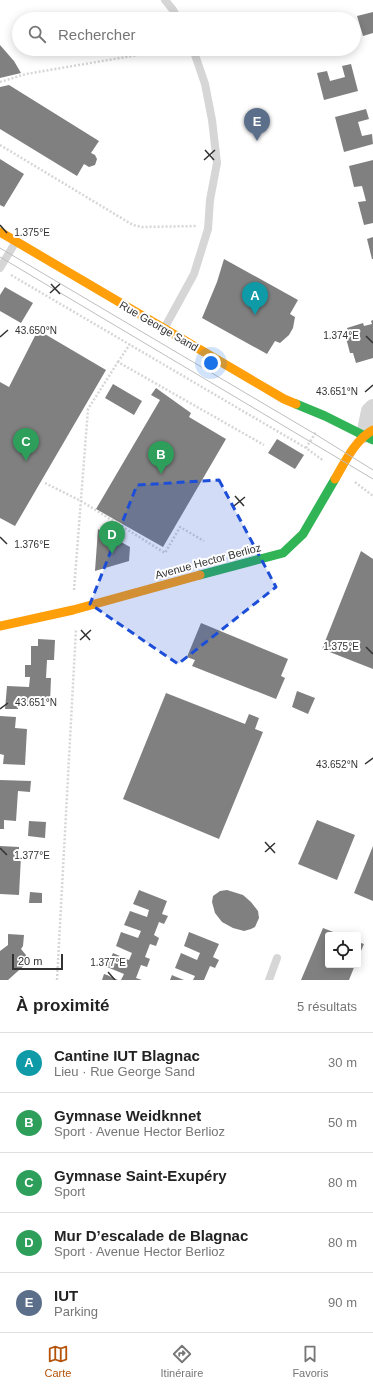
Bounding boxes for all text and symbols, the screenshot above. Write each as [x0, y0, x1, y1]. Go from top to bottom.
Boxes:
search box [12, 12, 361, 56]
icon: search [26, 23, 48, 45]
text: Rechercher [58, 26, 136, 43]
pin: E [244, 108, 270, 141]
text: 1.375°E [14, 227, 50, 238]
pin: A [242, 282, 268, 315]
street label: Rue George Sand [118, 299, 200, 353]
text: 43.650°N [15, 325, 57, 336]
text: 1.374°E [323, 330, 359, 341]
your location [201, 353, 221, 373]
text: 43.651°N [316, 386, 358, 397]
pin: C [13, 428, 39, 461]
pin: B [148, 441, 174, 474]
pin: D [99, 521, 125, 554]
text: 1.376°E [14, 539, 50, 550]
street label: Avenue Hector Berlioz [154, 541, 262, 581]
text: 1.375°E [323, 641, 359, 652]
text: 43.651°N [15, 697, 57, 708]
text: 43.652°N [316, 759, 358, 770]
text: 1.377°E [14, 850, 50, 861]
map controls [325, 932, 361, 968]
button: locate [325, 932, 361, 968]
scale bar [12, 952, 63, 971]
text: 20 m [18, 955, 42, 967]
text: 1.377°E [90, 957, 126, 968]
text: À proximité [16, 996, 110, 1015]
text: 5 résultats [297, 999, 357, 1014]
text: Cantine IUT Blagnac [54, 1047, 200, 1064]
text: A [24, 1055, 34, 1070]
text: 30 m [328, 1055, 357, 1070]
text: Lieu · Rue George Sand [54, 1064, 195, 1079]
text: Gymnase Weidknnet [54, 1107, 201, 1124]
text: B [24, 1115, 34, 1130]
text: 50 m [328, 1115, 357, 1130]
text: Sport · Avenue Hector Berlioz [54, 1124, 225, 1139]
text: Gymnase Saint-Exupéry [54, 1167, 227, 1184]
text: C [24, 1175, 34, 1190]
text: 80 m [328, 1175, 357, 1190]
text: Sport [54, 1184, 85, 1199]
text: Mur D’escalade de Blagnac [54, 1227, 248, 1244]
text: D [24, 1235, 34, 1250]
text: 80 m [328, 1235, 357, 1250]
text: Sport · Avenue Hector Berlioz [54, 1244, 225, 1259]
text: IUT [54, 1287, 78, 1304]
text: E [25, 1295, 33, 1310]
text: 90 m [328, 1295, 357, 1310]
text: Parking [54, 1304, 98, 1319]
tab: Carte [45, 1343, 71, 1379]
tab: Itinéraire [161, 1343, 203, 1379]
tab: Favoris [292, 1343, 328, 1379]

